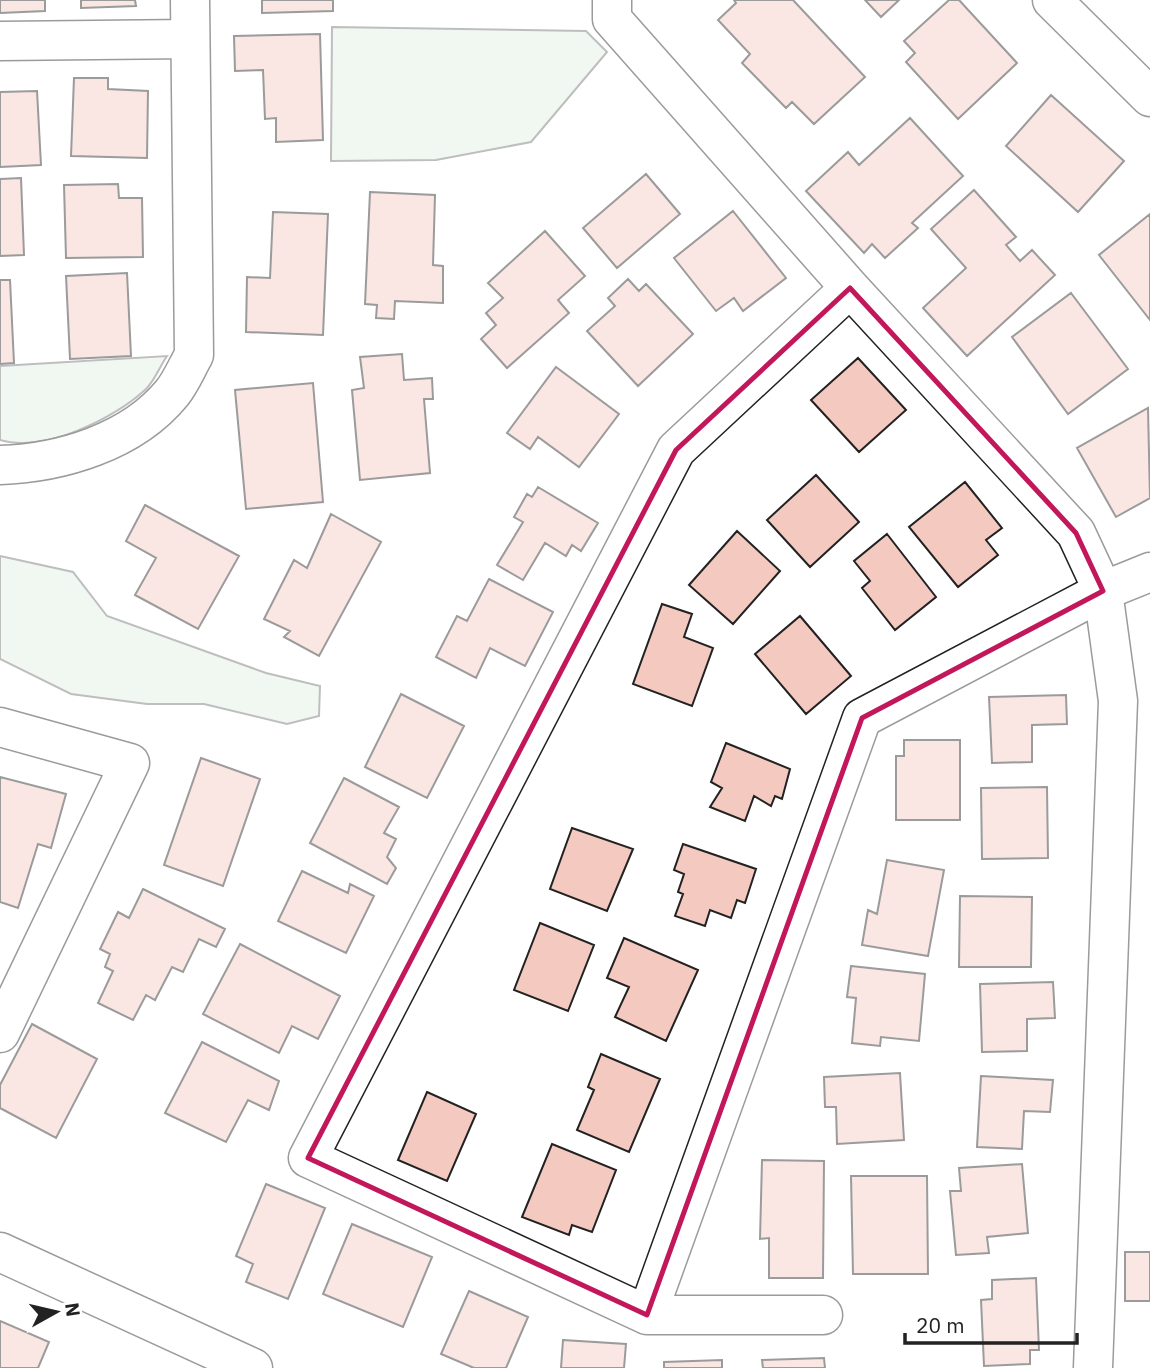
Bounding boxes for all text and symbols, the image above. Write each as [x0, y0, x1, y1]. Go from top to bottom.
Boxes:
north arrow [21, 1277, 91, 1347]
text: N [60, 1301, 86, 1318]
scale bar [905, 1302, 1076, 1346]
text: 20 m [916, 1311, 965, 1339]

